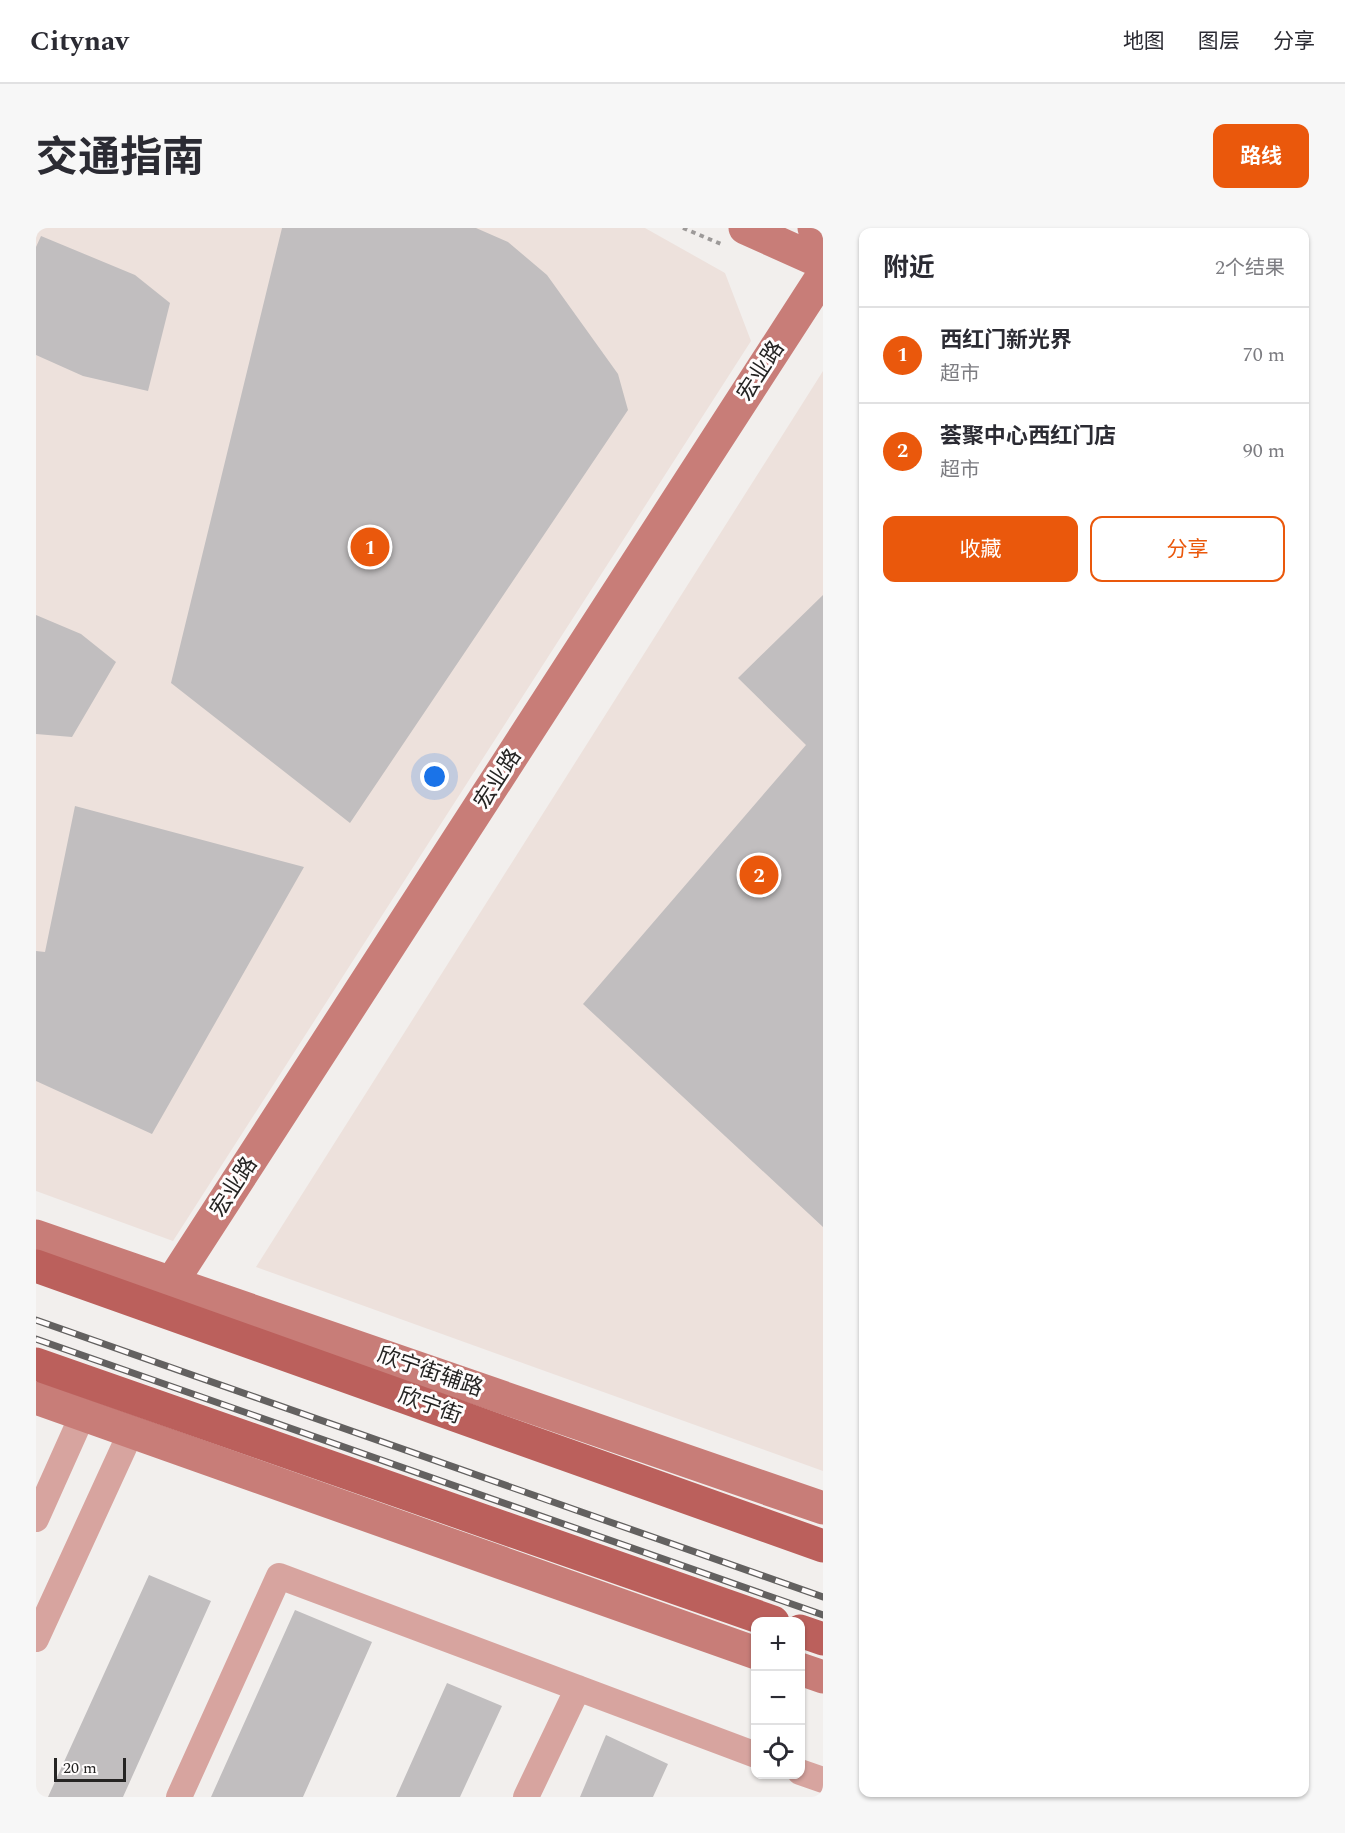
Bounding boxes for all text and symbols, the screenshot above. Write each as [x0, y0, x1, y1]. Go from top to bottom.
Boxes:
text: Citynav [30, 20, 129, 63]
text: 地图 [1123, 26, 1165, 58]
text: 图层 [1198, 26, 1240, 58]
text: 分享 [1273, 26, 1315, 58]
button: 路线 [1213, 124, 1309, 188]
text: 交通指南 [36, 127, 204, 190]
text: 附近 [883, 248, 935, 288]
text: 2个结果 [1215, 253, 1285, 283]
text: 西红门新光界 [940, 324, 1072, 357]
street label: 宏业路 [729, 334, 793, 408]
text: 1 [897, 340, 908, 370]
text: 70 m [1243, 340, 1285, 370]
text: 超市 [940, 359, 980, 389]
text: 荟聚中心西红门店 [940, 420, 1116, 453]
text: 2 [897, 436, 908, 466]
text: 90 m [1243, 436, 1285, 466]
text: 超市 [940, 455, 980, 485]
button: 收藏 [883, 516, 1078, 582]
button: 分享 [1090, 516, 1285, 582]
pin: 1 [350, 524, 390, 570]
street label: 宏业路 [466, 742, 530, 816]
your location [420, 762, 449, 791]
pin: 2 [740, 852, 778, 898]
street label: 宏业路 [202, 1150, 266, 1224]
street label: 欣宁街辅路 [373, 1338, 487, 1406]
street label: 欣宁街 [393, 1379, 467, 1433]
map controls [751, 1617, 805, 1779]
button: + [751, 1617, 805, 1671]
button: − [751, 1671, 805, 1725]
button: locate [751, 1725, 805, 1779]
scale bar [54, 1755, 126, 1782]
text: 20 m [63, 1756, 97, 1780]

